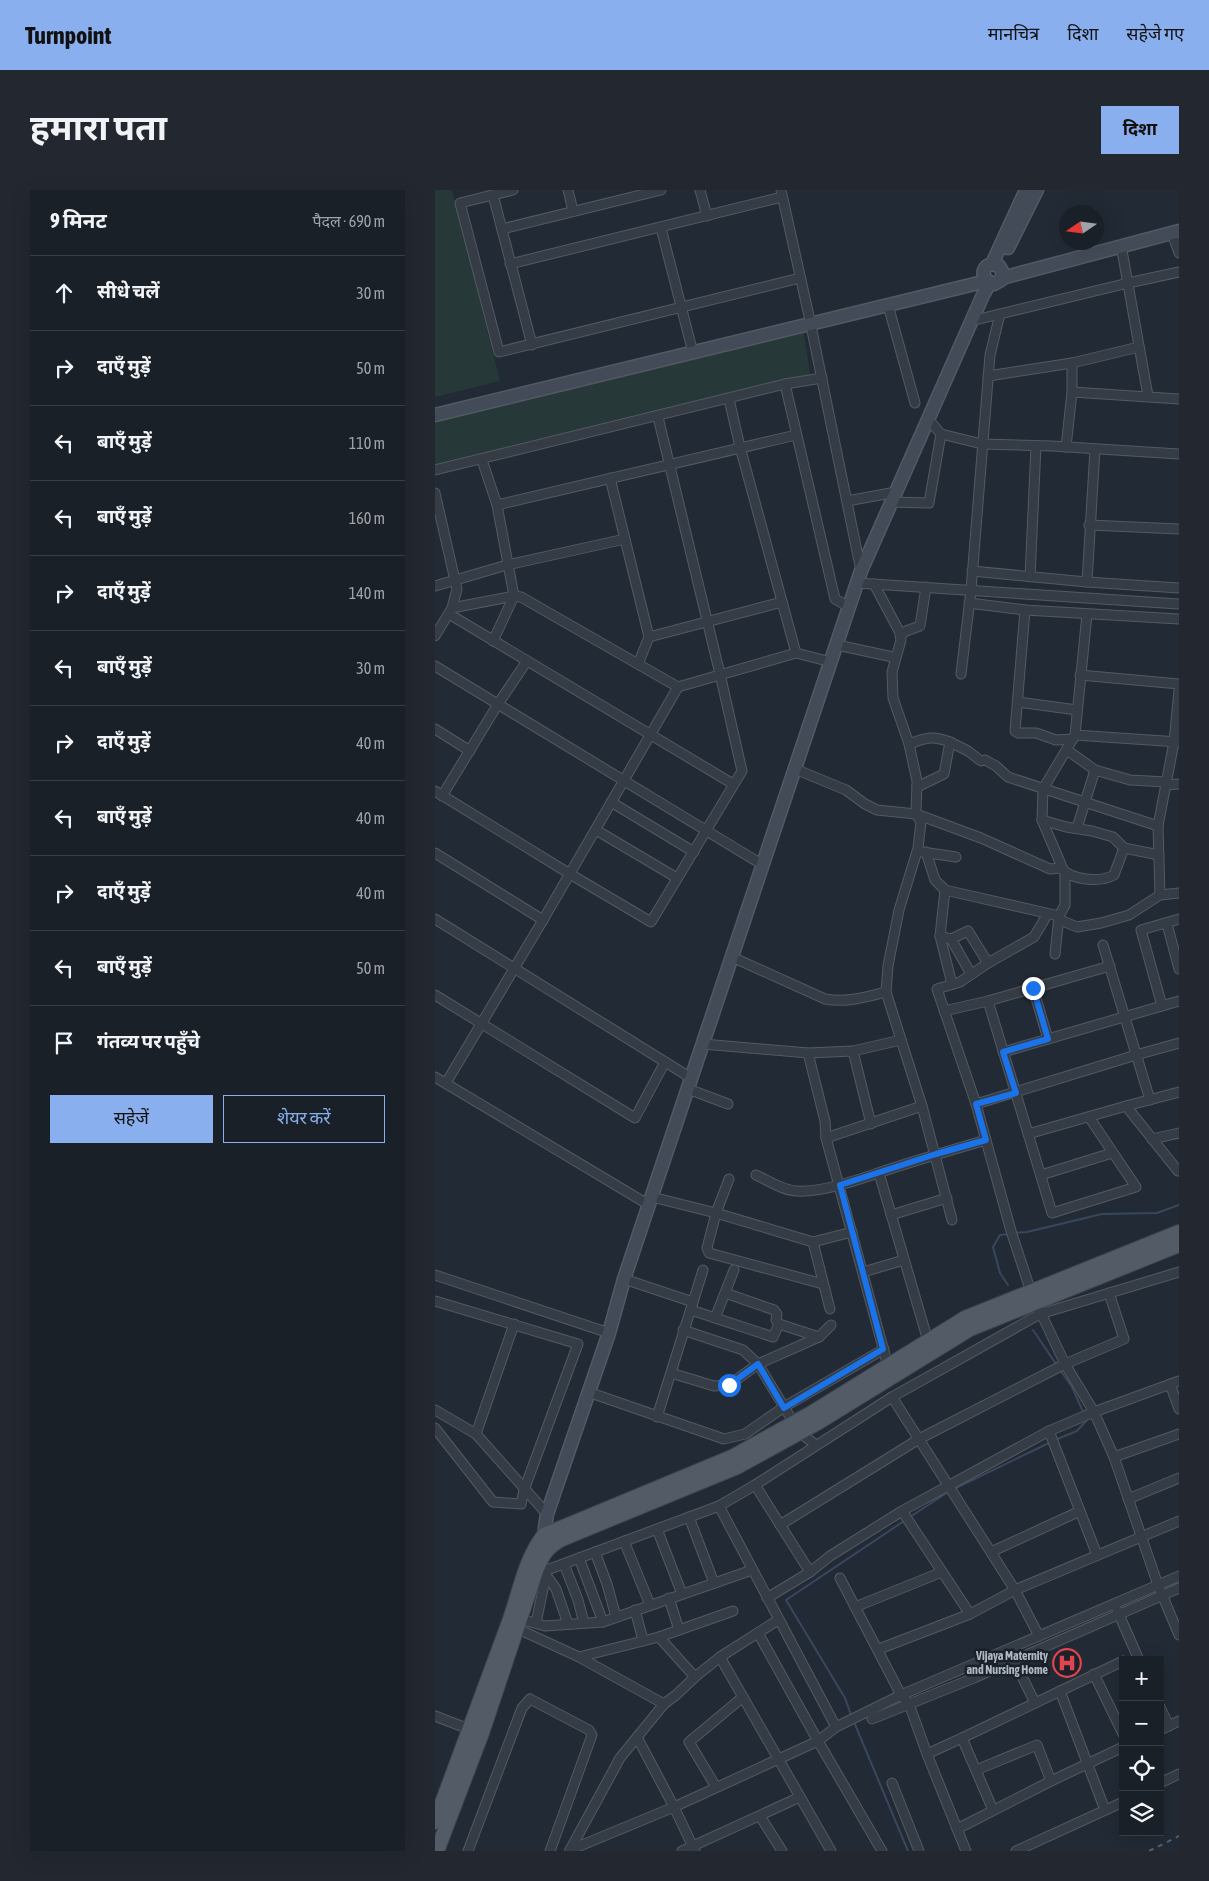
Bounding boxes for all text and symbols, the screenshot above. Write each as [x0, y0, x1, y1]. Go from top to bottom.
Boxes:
text: Turnpoint [25, 22, 111, 49]
text: मानचित्र [988, 23, 1039, 44]
text: दिशा [1067, 23, 1098, 44]
text: सहेजे गए [1126, 23, 1184, 44]
button: दिशा [1101, 106, 1179, 154]
text: हमारा पता [30, 107, 167, 147]
north arrow [1059, 205, 1104, 250]
text: 9 मिनट [50, 208, 107, 232]
text: पैदल · 690 m [312, 212, 385, 230]
icon: ahead [50, 279, 78, 307]
text: सीधे चलें [97, 280, 160, 302]
text: 30 m [356, 284, 385, 302]
icon: right [50, 354, 78, 382]
text: दाएँ मुड़ें [97, 355, 151, 377]
text: 50 m [356, 359, 385, 377]
icon: left [50, 429, 78, 457]
text: बाएँ मुड़ें [97, 430, 152, 452]
text: 110 m [349, 434, 385, 452]
icon: left [50, 504, 78, 532]
text: बाएँ मुड़ें [97, 505, 152, 527]
text: 160 m [349, 509, 385, 527]
icon: right [50, 579, 78, 607]
text: दाएँ मुड़ें [97, 580, 151, 602]
text: 140 m [349, 584, 385, 602]
icon: left [50, 654, 78, 682]
text: बाएँ मुड़ें [97, 655, 152, 677]
text: 30 m [356, 659, 385, 677]
icon: right [50, 729, 78, 757]
text: दाएँ मुड़ें [97, 730, 151, 752]
text: 40 m [356, 734, 385, 752]
icon: left [50, 804, 78, 832]
text: बाएँ मुड़ें [97, 805, 152, 827]
text: 40 m [356, 809, 385, 827]
icon: right [50, 879, 78, 907]
text: दाएँ मुड़ें [97, 880, 151, 902]
text: 40 m [356, 884, 385, 902]
icon: left [50, 954, 78, 982]
text: बाएँ मुड़ें [97, 955, 152, 977]
text: 50 m [356, 959, 385, 977]
route end [1022, 977, 1045, 1000]
icon: arrive [50, 1029, 78, 1057]
text: गंतव्य पर पहुँचे [97, 1030, 200, 1052]
button: सहेजें [50, 1095, 213, 1143]
button: शेयर करें [223, 1095, 385, 1143]
route start [718, 1374, 741, 1397]
hospital icon: Vijaya Maternity and Nursing Home [1052, 1648, 1082, 1678]
place label: Vijaya Maternity and Nursing Home [967, 1649, 1049, 1677]
map controls [1119, 1656, 1164, 1836]
button: + [1119, 1656, 1164, 1701]
button: − [1119, 1701, 1164, 1746]
button: locate [1119, 1746, 1164, 1791]
button: layers [1119, 1791, 1164, 1836]

